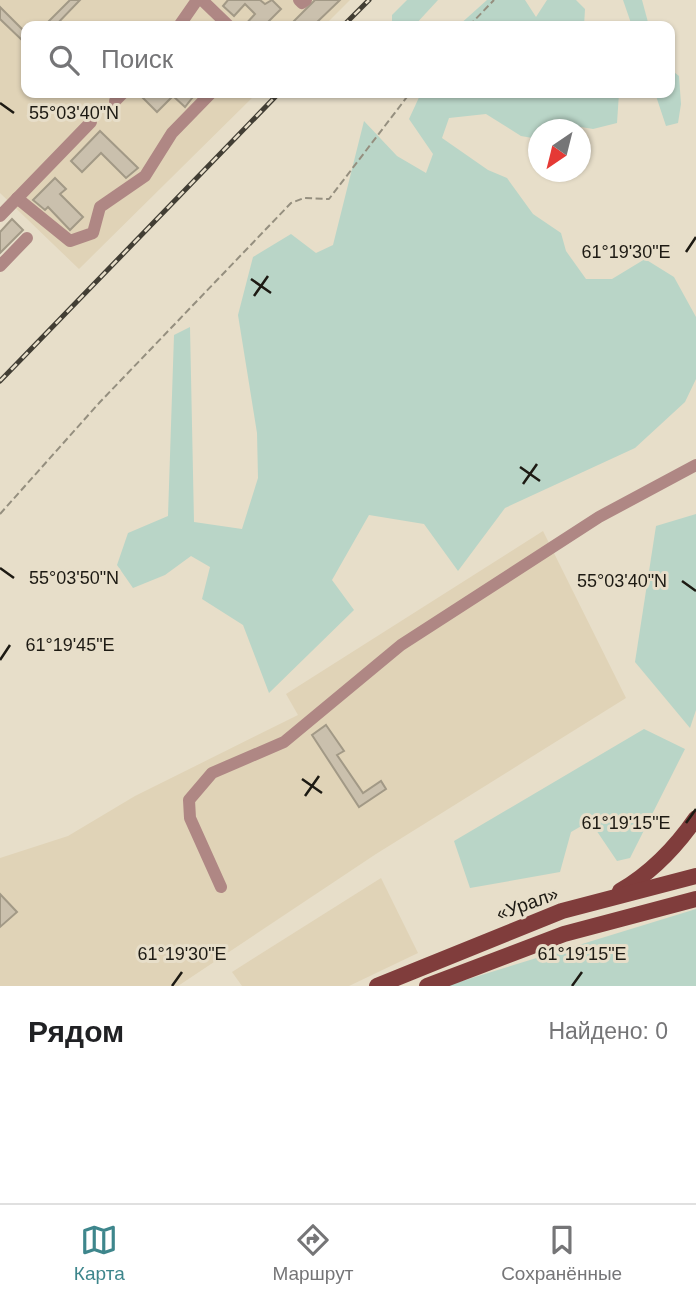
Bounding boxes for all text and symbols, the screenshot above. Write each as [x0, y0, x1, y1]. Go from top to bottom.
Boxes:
search box [21, 21, 675, 98]
icon: search [45, 41, 83, 79]
text: Поиск [101, 44, 173, 74]
text: 55°03'40"N [29, 103, 119, 123]
north arrow [528, 119, 591, 182]
text: 61°19'30"E [581, 242, 671, 262]
text: 55°03'50"N [29, 568, 119, 588]
text: 55°03'40"N [577, 571, 667, 591]
text: 61°19'45"E [25, 635, 115, 655]
text: 61°19'15"E [581, 813, 671, 833]
street label: «Урал» [493, 883, 561, 924]
text: 61°19'30"E [137, 944, 227, 964]
text: 61°19'15"E [537, 944, 627, 964]
text: Рядом [28, 1015, 124, 1048]
text: Найдено: 0 [548, 1018, 668, 1044]
tab: Карта [74, 1221, 125, 1285]
tab: Маршрут [272, 1221, 353, 1285]
tab: Сохранённые [501, 1221, 622, 1285]

